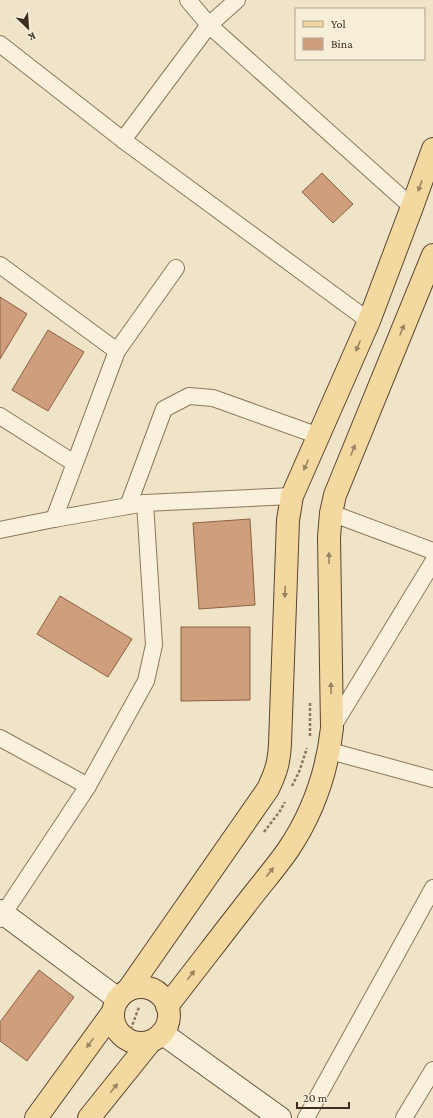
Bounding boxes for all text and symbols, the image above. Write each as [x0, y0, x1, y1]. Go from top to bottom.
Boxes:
north arrow [8, 8, 48, 48]
legend [295, 8, 425, 60]
text: Yol [331, 17, 346, 31]
text: K [26, 30, 38, 44]
text: Bina [331, 37, 353, 51]
one-way arrow [417, 180, 423, 192]
one-way arrow [399, 324, 405, 335]
one-way arrow [355, 340, 361, 352]
one-way arrow [350, 444, 356, 456]
one-way arrow [303, 460, 309, 471]
one-way arrow [326, 551, 332, 564]
one-way arrow [282, 586, 289, 598]
one-way arrow [328, 681, 334, 694]
one-way arrow [266, 867, 275, 878]
one-way arrow [187, 970, 195, 981]
one-way arrow [86, 1038, 94, 1048]
one-way arrow [109, 1082, 118, 1093]
scale bar [297, 1084, 349, 1110]
text: 20 m [303, 1091, 328, 1105]

